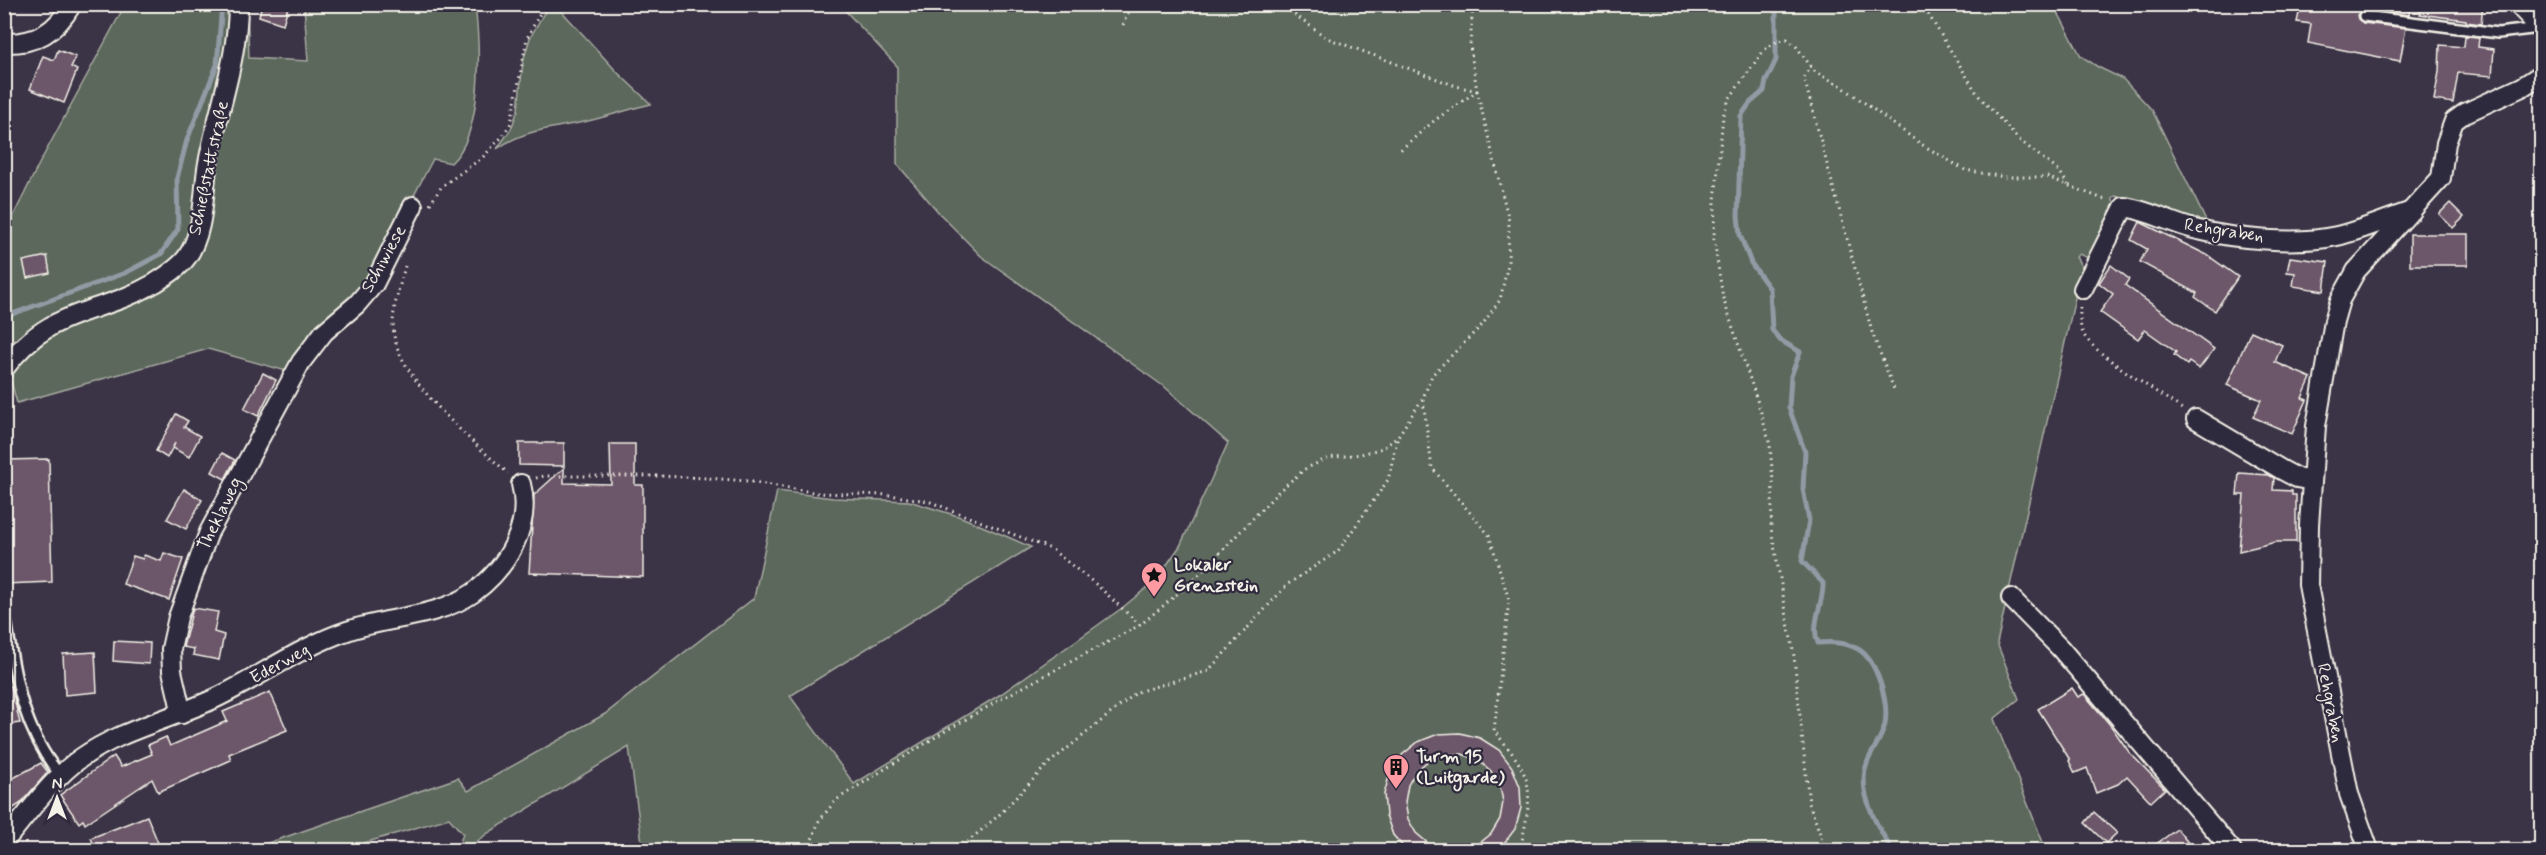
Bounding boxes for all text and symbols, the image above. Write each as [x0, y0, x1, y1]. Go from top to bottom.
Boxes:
street label: Schießstattstraße [183, 98, 235, 237]
street label: Rehgraben [2182, 213, 2266, 250]
street label: Schiwiese [356, 221, 412, 297]
street label: Theklaweg [192, 473, 249, 555]
place label: Lokaler Grenzstein [1174, 553, 1258, 598]
place icon: Lokaler Grenzstein [1139, 560, 1169, 598]
street label: Ederweg [246, 638, 314, 690]
street label: Rehgraben [2310, 661, 2349, 745]
place label: Turm 15 (Luitgarde) [1416, 745, 1505, 792]
building icon: Turm 15 (Luitgarde) [1381, 752, 1411, 790]
north arrow [27, 768, 87, 828]
text: N [52, 774, 62, 795]

